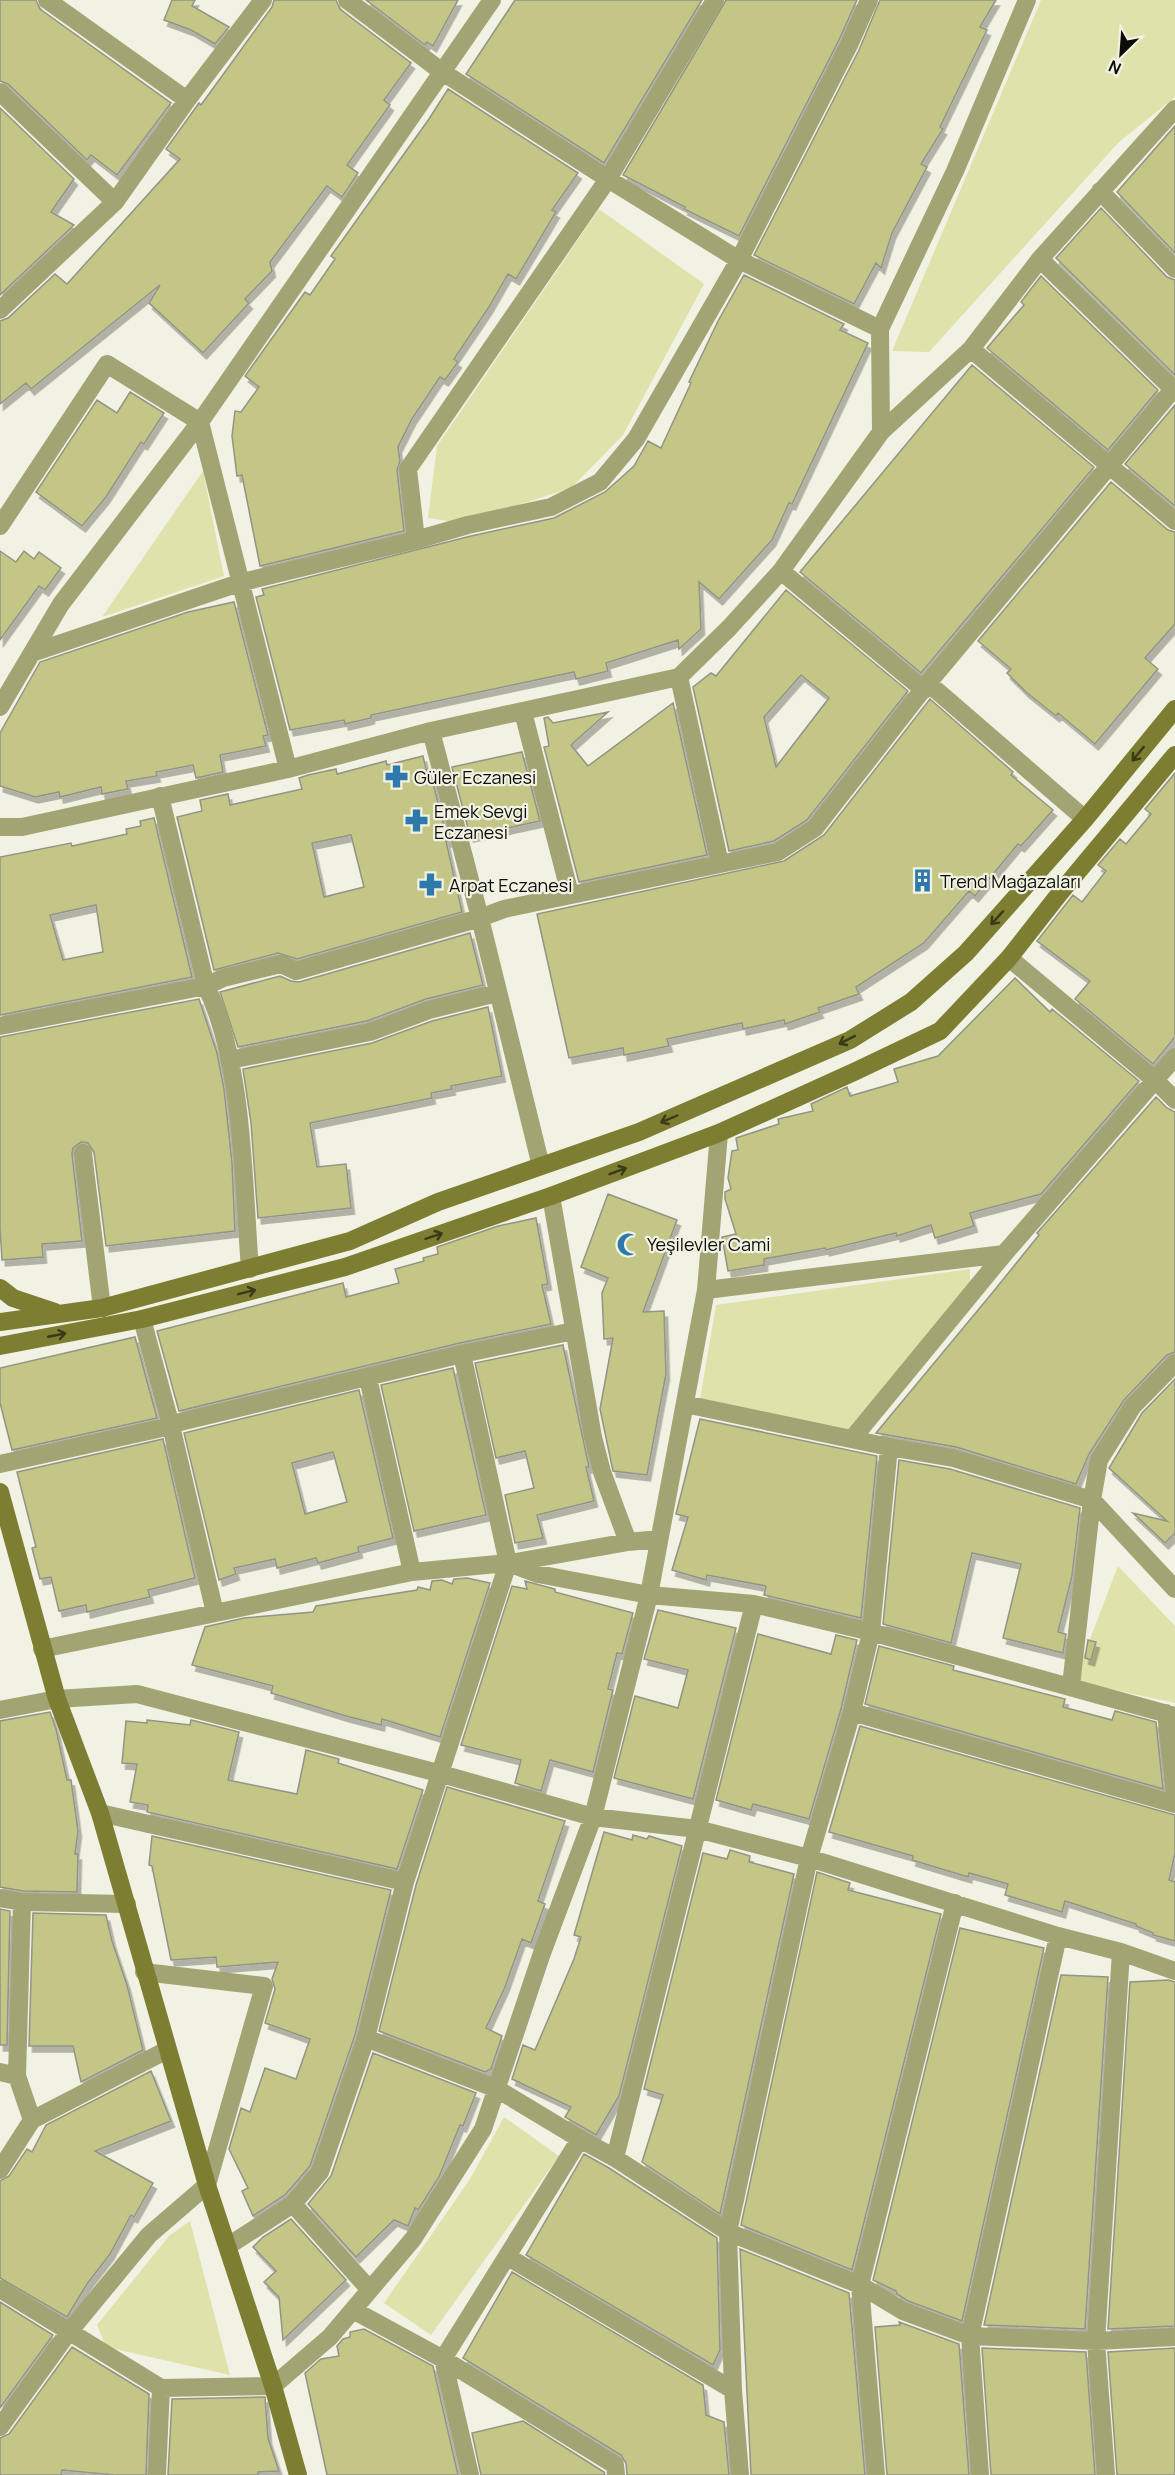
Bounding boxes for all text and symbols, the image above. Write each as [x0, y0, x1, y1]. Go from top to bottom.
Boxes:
north arrow [1091, 24, 1151, 84]
text: N [1105, 55, 1125, 80]
one-way arrow [1132, 746, 1145, 762]
pharmacy icon: Güler Eczanesi [383, 764, 409, 790]
place label: Güler Eczanesi [414, 765, 536, 789]
place label: Emek Sevgi Eczanesi [434, 799, 527, 844]
pharmacy icon: Emek Sevgi Eczanesi [403, 808, 429, 834]
building icon: Trend Mağazaları [909, 868, 935, 894]
place label: Trend Mağazaları [940, 869, 1081, 893]
pharmacy icon: Arpat Eczanesi [418, 872, 444, 898]
place label: Arpat Eczanesi [449, 873, 572, 897]
one-way arrow [990, 910, 1004, 925]
one-way arrow [839, 1035, 857, 1047]
one-way arrow [660, 1114, 678, 1125]
one-way arrow [608, 1165, 627, 1176]
one-way arrow [424, 1229, 443, 1240]
mosque icon: Yeşilevler Cami [616, 1231, 642, 1257]
place label: Yeşilevler Cami [647, 1232, 770, 1256]
one-way arrow [238, 1285, 257, 1297]
one-way arrow [47, 1329, 67, 1340]

